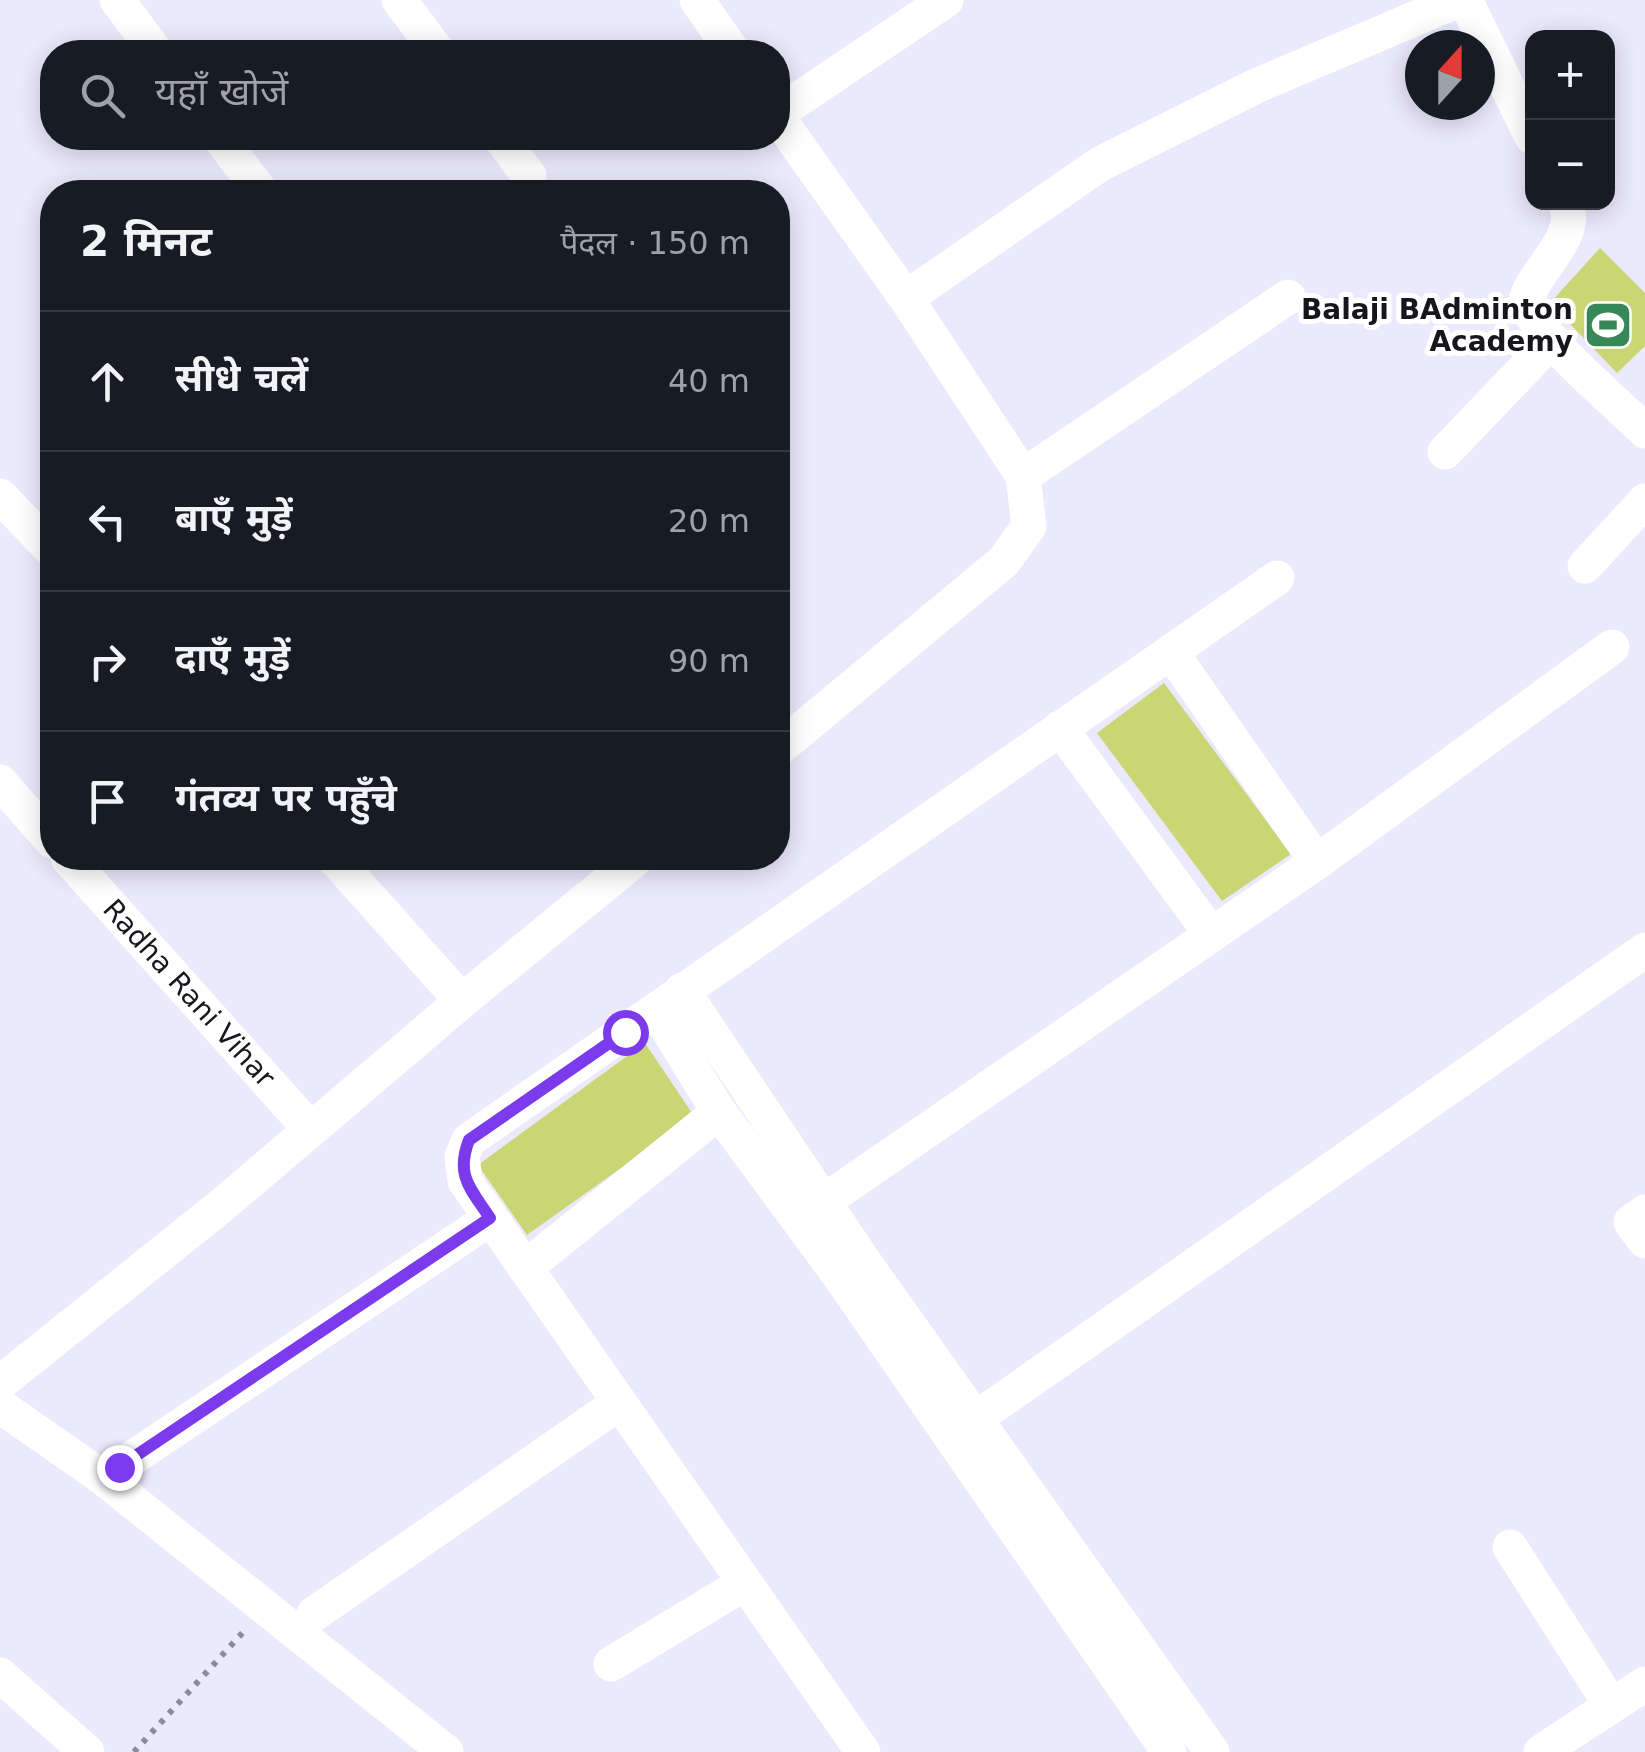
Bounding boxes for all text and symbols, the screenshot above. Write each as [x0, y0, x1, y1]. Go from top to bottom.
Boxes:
north arrow [1405, 30, 1495, 120]
map controls [1525, 30, 1615, 210]
button: + [1525, 30, 1615, 120]
search box [40, 40, 790, 150]
icon: search [75, 68, 130, 123]
text: यहाँ खोजें [155, 70, 288, 114]
button: − [1525, 120, 1615, 210]
text: 2 मिनट [80, 217, 212, 266]
text: पैदल · 150 m [560, 224, 750, 262]
place label: Balaji BAdminton Academy [1301, 293, 1573, 358]
sports icon: Balaji BAdminton Academy [1582, 299, 1634, 351]
icon: ahead [80, 354, 135, 409]
text: सीधे चलें [175, 356, 308, 400]
text: 40 m [668, 362, 750, 400]
icon: left [80, 494, 135, 549]
text: बाएँ मुड़ें [175, 496, 292, 540]
text: 20 m [668, 502, 750, 540]
icon: right [80, 634, 135, 689]
text: दाएँ मुड़ें [175, 636, 290, 680]
text: 90 m [668, 642, 750, 680]
icon: arrive [80, 774, 135, 829]
text: गंतव्य पर पहुँचे [175, 776, 397, 820]
street label: Radha Rani Vihar [96, 893, 282, 1094]
route start [603, 1010, 649, 1056]
route end [97, 1445, 143, 1491]

